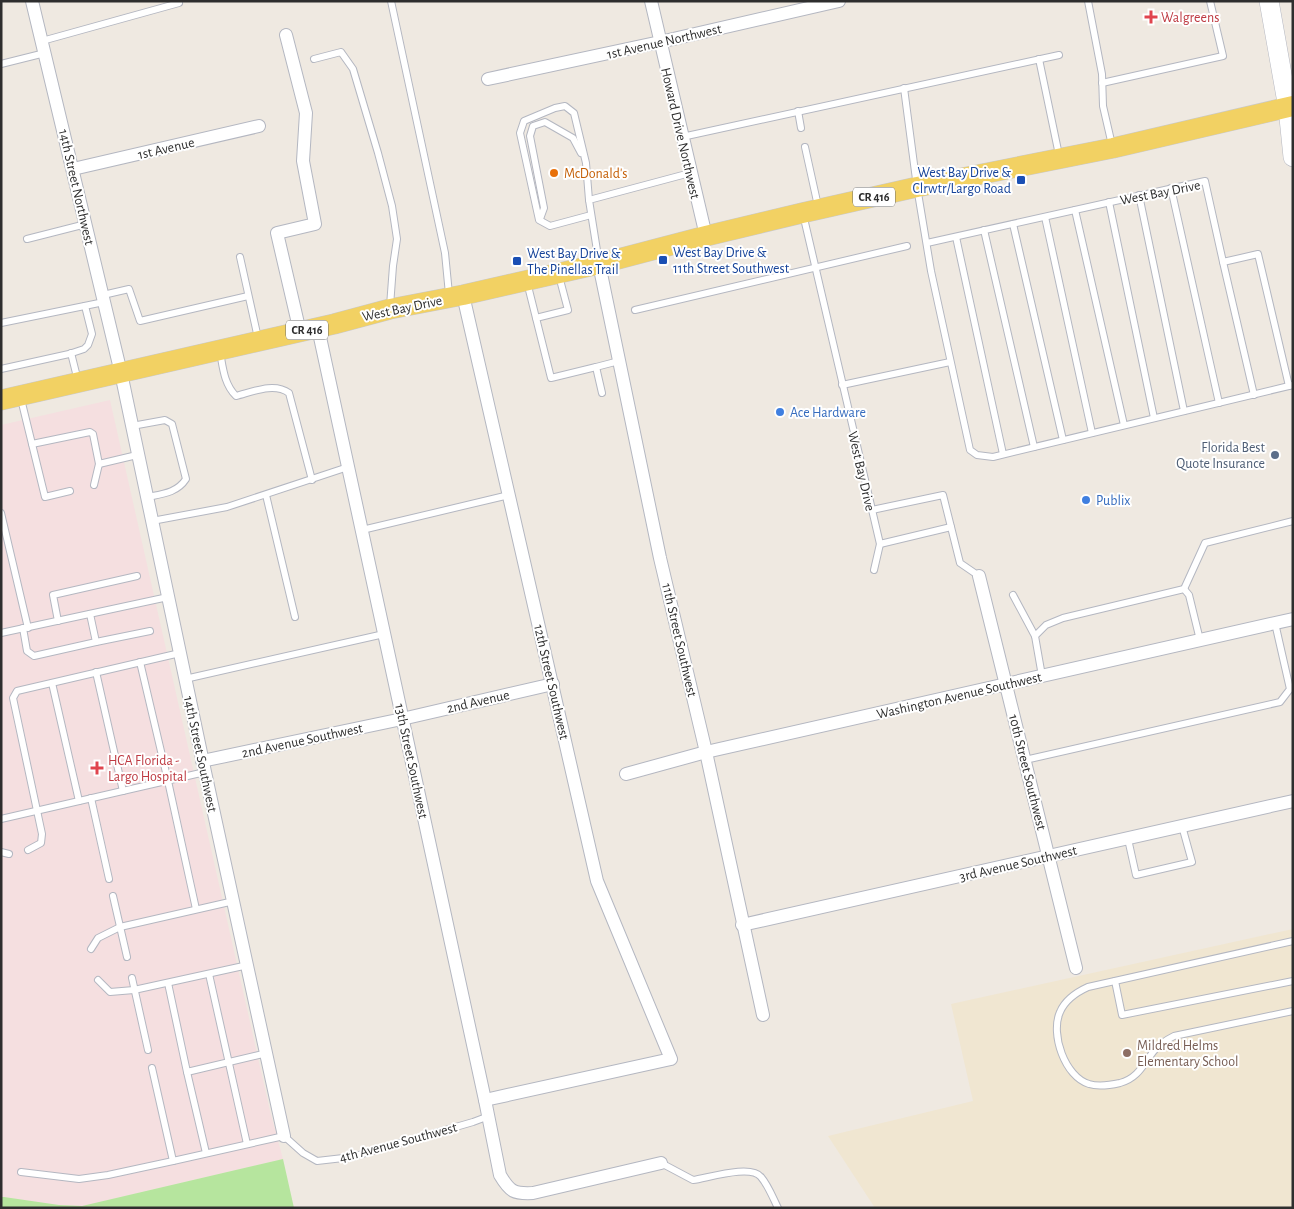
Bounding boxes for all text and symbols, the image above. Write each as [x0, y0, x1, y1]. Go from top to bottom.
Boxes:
marker: Walgreens [1145, 11, 1157, 23]
place label: Walgreens [1161, 11, 1219, 25]
street label: 1st Avenue Northwest [606, 22, 723, 62]
street label: Howard Drive Northwest [658, 66, 702, 201]
street label: 14th Street Northwest [56, 128, 96, 247]
street label: 1st Avenue [137, 136, 196, 162]
place label: West Bay Drive & Clrwtr/Largo Road [913, 166, 1011, 196]
marker: McDonald's [548, 167, 560, 179]
place label: McDonald's [564, 167, 627, 181]
marker: West Bay Drive & Clrwtr/Largo Road [1015, 174, 1027, 186]
street label: West Bay Drive [1119, 178, 1202, 208]
road number: CR 416 [853, 188, 895, 206]
place label: West Bay Drive & 11th Street Southwest [673, 246, 790, 276]
place label: West Bay Drive & The Pinellas Trail [527, 247, 621, 277]
marker: West Bay Drive & 11th Street Southwest [657, 254, 669, 266]
marker: West Bay Drive & The Pinellas Trail [511, 255, 523, 267]
street label: West Bay Drive [361, 294, 444, 324]
road number: CR 416 [286, 320, 328, 340]
marker: Ace Hardware [774, 406, 786, 418]
place label: Ace Hardware [790, 406, 866, 420]
street label: West Bay Drive [845, 430, 877, 513]
place label: Florida Best Quote Insurance [1176, 441, 1266, 471]
marker: Florida Best Quote Insurance [1269, 449, 1281, 461]
marker: Publix [1080, 494, 1092, 506]
place label: Publix [1096, 494, 1130, 508]
street label: 11th Street Southwest [659, 582, 699, 699]
street label: 12th Street Southwest [531, 623, 571, 742]
street label: Washington Avenue Southwest [875, 670, 1044, 722]
street label: 2nd Avenue [445, 688, 511, 716]
street label: 14th Street Southwest [181, 695, 219, 814]
street label: 13th Street Southwest [392, 702, 430, 820]
street label: 10th Street Southwest [1006, 713, 1048, 832]
street label: 2nd Avenue Southwest [240, 721, 365, 761]
place label: HCA Florida - Largo Hospital [108, 754, 187, 784]
marker: HCA Florida - Largo Hospital [90, 761, 104, 775]
street label: 3rd Avenue Southwest [958, 844, 1079, 884]
place label: Mildred Helms Elementary School [1137, 1039, 1239, 1069]
marker: Mildred Helms Elementary School [1121, 1047, 1133, 1059]
street label: 4th Avenue Southwest [338, 1120, 459, 1165]

